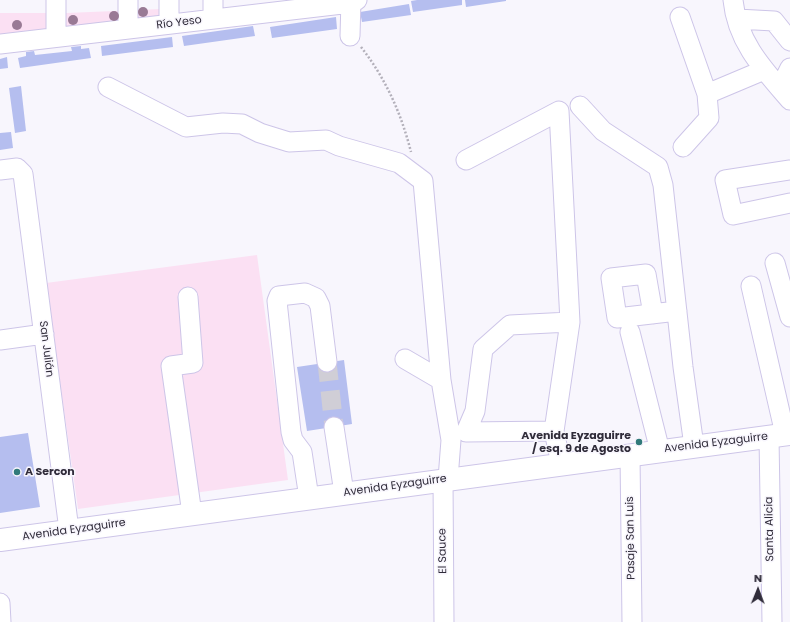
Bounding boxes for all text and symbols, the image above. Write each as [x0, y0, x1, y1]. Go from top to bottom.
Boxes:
street label: Río Yeso [156, 14, 202, 32]
street label: San Julián [36, 320, 56, 378]
place label: Avenida Eyzaguirre / esq. 9 de Agosto [521, 429, 631, 455]
street label: Avenida Eyzaguirre [663, 430, 769, 456]
marker: Avenida Eyzaguirre / esq. 9 de Agosto [634, 437, 644, 447]
place label: A Sercon [25, 465, 75, 479]
marker: A Sercon [12, 467, 22, 477]
street label: Avenida Eyzaguirre [342, 472, 448, 500]
street label: Pasaje San Luis [624, 496, 638, 580]
street label: Santa Alicia [763, 496, 777, 562]
street label: Avenida Eyzaguirre [21, 516, 127, 544]
street label: El Sauce [436, 528, 450, 574]
north arrow [738, 570, 778, 610]
text: N [754, 570, 762, 586]

